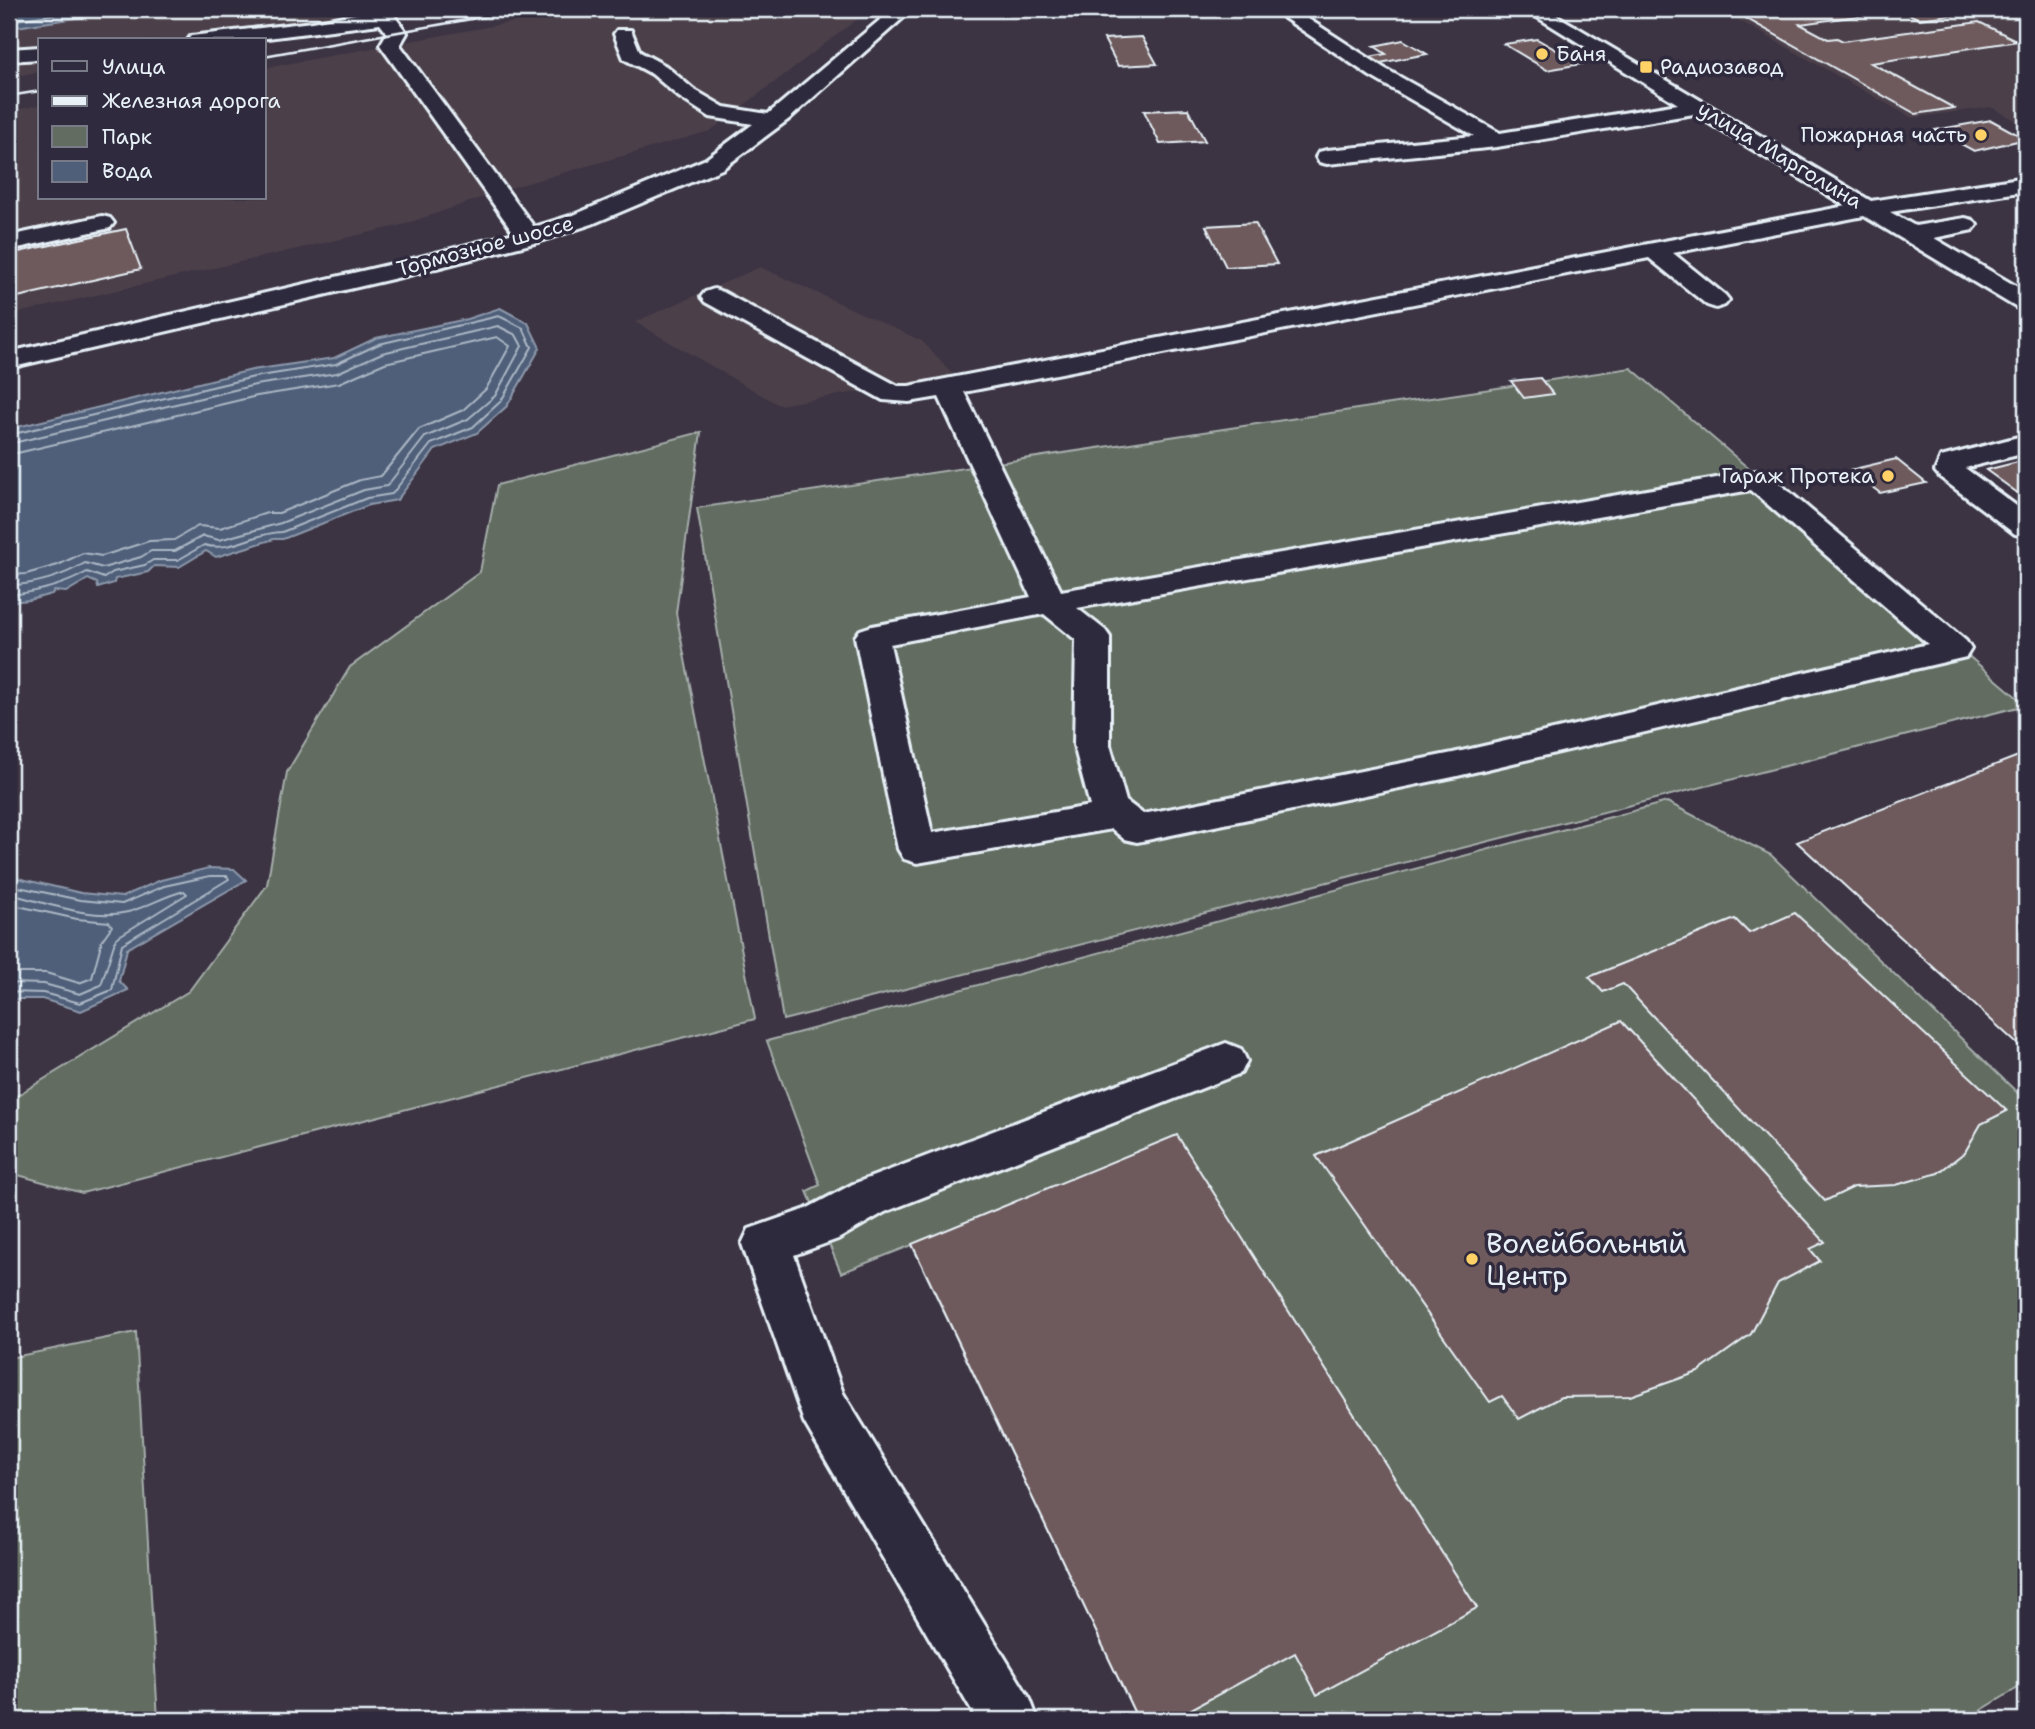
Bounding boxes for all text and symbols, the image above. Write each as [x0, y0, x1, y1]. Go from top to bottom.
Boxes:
legend [38, 38, 266, 200]
place label: Баня [1556, 40, 1606, 68]
marker: Баня [1534, 46, 1550, 62]
text: Улица [102, 53, 165, 81]
place label: Радиозавод [1660, 53, 1784, 81]
marker: Радиозавод [1638, 59, 1654, 75]
text: Железная дорога [102, 87, 281, 115]
street label: улица Марголина [1692, 95, 1868, 215]
place label: Пожарная часть [1801, 121, 1967, 149]
text: Парк [102, 123, 152, 151]
marker: Пожарная часть [1973, 127, 1989, 143]
text: Вода [102, 157, 152, 185]
street label: Тормозное шоссе [394, 209, 576, 283]
place label: Гараж Протека [1721, 462, 1874, 490]
marker: Гараж Протека [1880, 468, 1896, 484]
place label: Волейбольный Центр [1486, 1224, 1687, 1294]
marker: Волейбольный Центр [1464, 1251, 1480, 1267]

